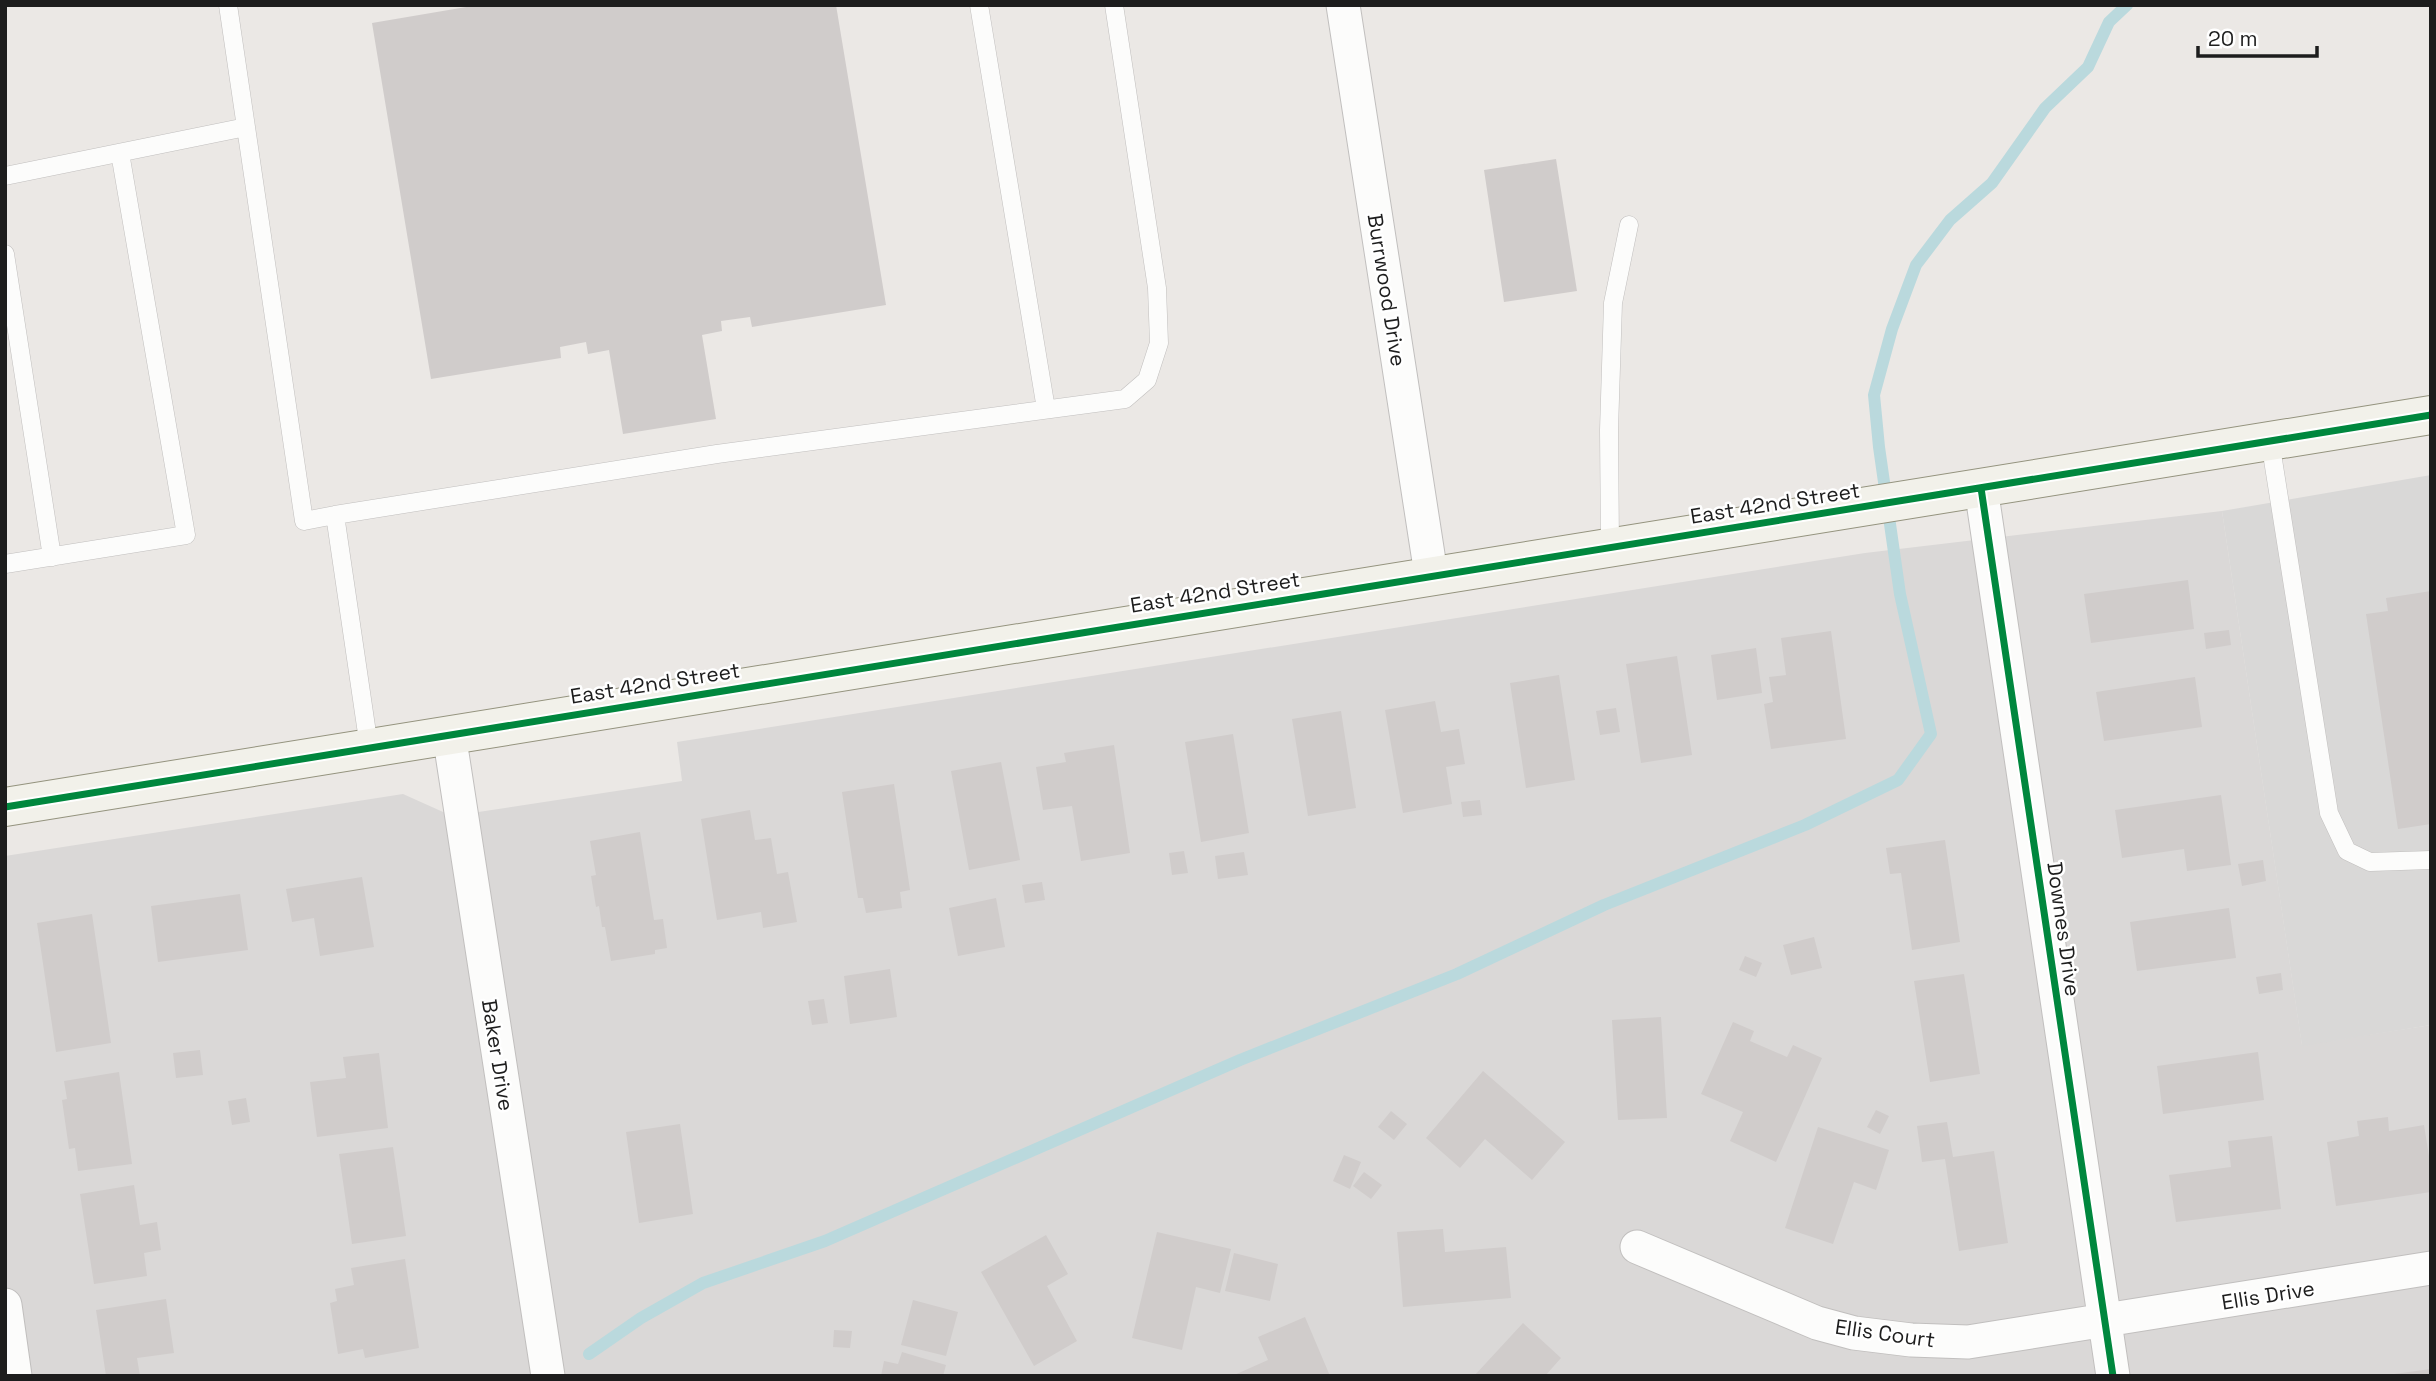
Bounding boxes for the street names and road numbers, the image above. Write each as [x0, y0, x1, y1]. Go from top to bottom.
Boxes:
street label: Burrwood Drive [1362, 212, 1412, 368]
street label: East 42nd Street [1688, 476, 1862, 530]
street label: East 42nd Street [1128, 565, 1302, 619]
street label: East 42nd Street [568, 656, 742, 710]
street label: Downes Drive [2041, 860, 2087, 998]
street label: Baker Drive [476, 997, 520, 1113]
street label: Ellis Drive [2219, 1274, 2317, 1316]
street label: Ellis Court [1833, 1313, 1937, 1353]

